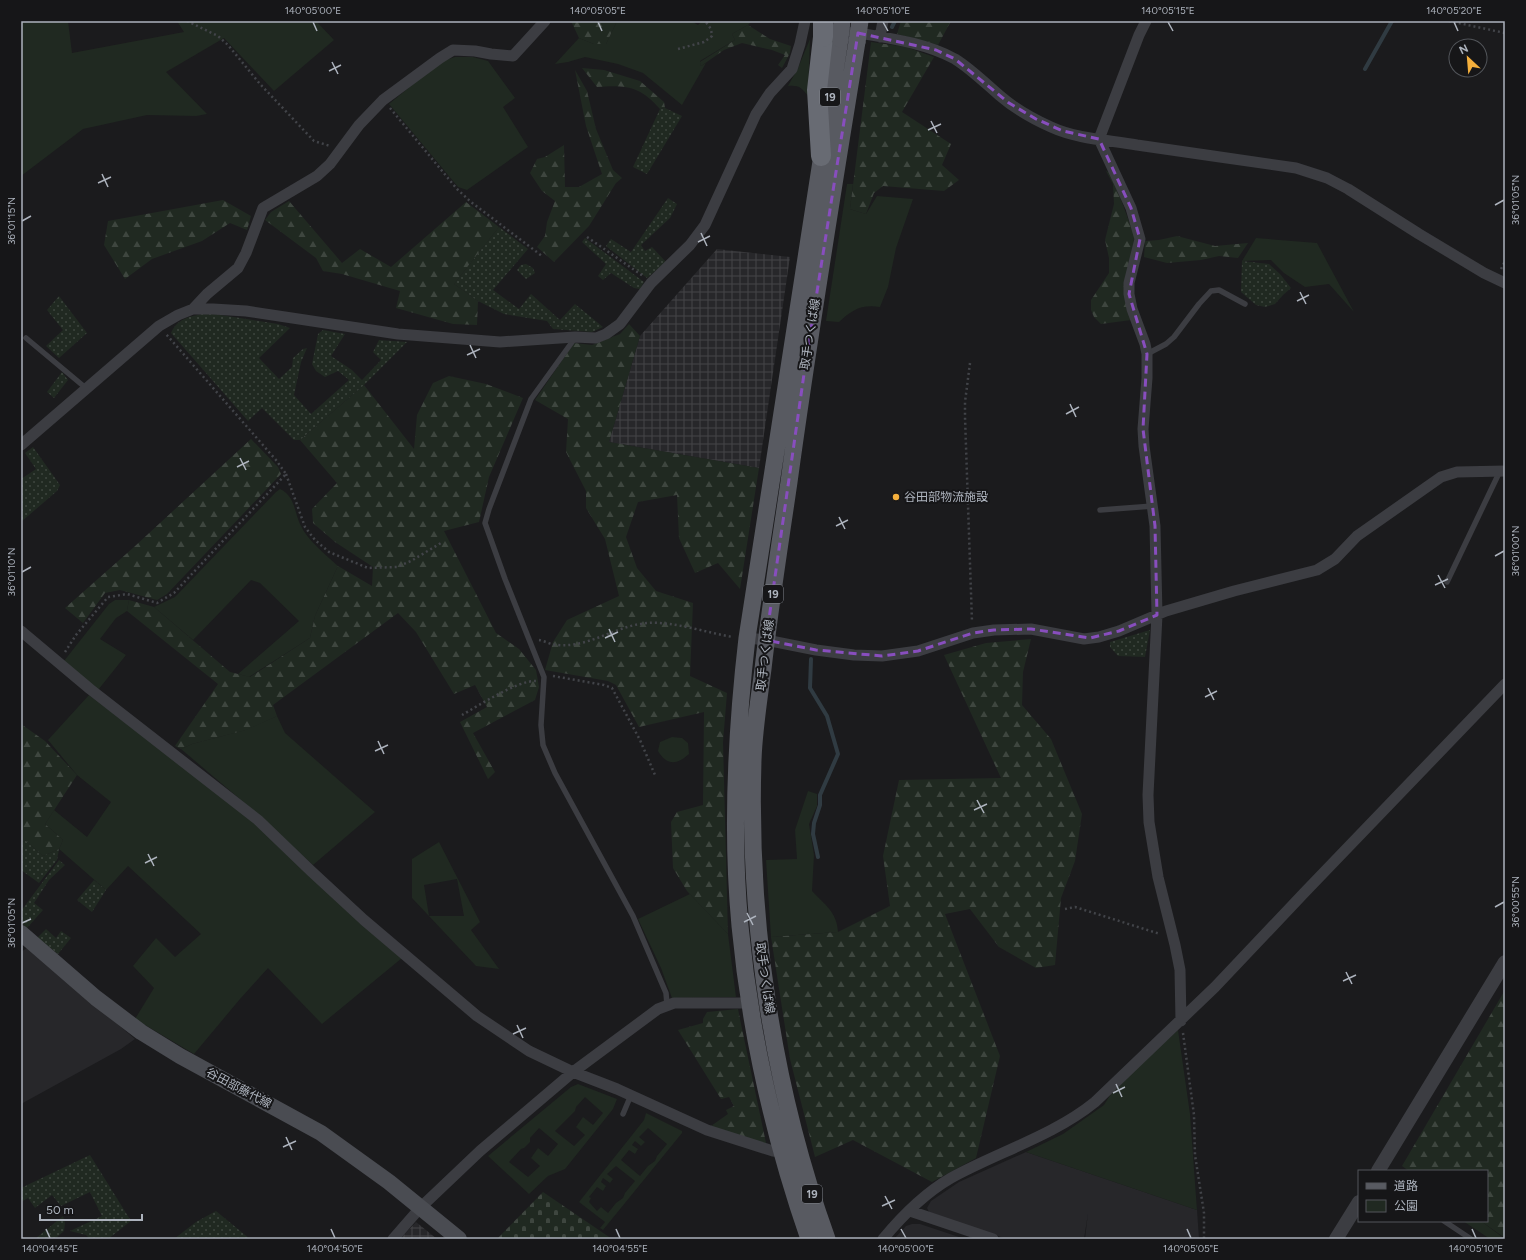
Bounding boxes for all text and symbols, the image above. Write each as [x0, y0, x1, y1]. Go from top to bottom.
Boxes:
text: 140°05'00"E [285, 4, 341, 17]
text: 140°05'05"E [570, 4, 626, 17]
text: 140°05'10"E [856, 4, 910, 17]
text: 140°05'15"E [1141, 4, 1195, 17]
text: 140°05'20"E [1426, 4, 1482, 17]
north arrow [1448, 38, 1488, 78]
text: N [1457, 42, 1471, 57]
road number: 19 [820, 88, 840, 106]
text: 36°01'05"N [1509, 175, 1522, 225]
text: 36°01'15"N [5, 197, 18, 245]
street label: 取手つくば線 [797, 297, 823, 371]
place label: 谷田部物流施設 [904, 490, 988, 504]
marker: 谷田部物流施設 [891, 492, 901, 502]
text: 36°01'00"N [1509, 525, 1522, 577]
text: 36°01'10"N [5, 548, 18, 596]
road number: 19 [763, 585, 783, 603]
street label: 取手つくば線 [754, 618, 776, 692]
text: 36°00'55"N [1509, 876, 1522, 928]
text: 36°01'05"N [5, 898, 18, 948]
street label: 取手つくば線 [753, 941, 777, 1015]
street label: 谷田部藤代線 [204, 1065, 274, 1111]
legend [1358, 1170, 1488, 1222]
text: 道路 [1394, 1179, 1418, 1193]
road number: 19 [802, 1185, 822, 1203]
scale bar [40, 1196, 142, 1222]
text: 公園 [1394, 1199, 1418, 1213]
text: 50 m [46, 1203, 74, 1217]
text: 140°04'45"E [22, 1242, 78, 1255]
text: 140°04'50"E [307, 1242, 363, 1255]
text: 140°04'55"E [592, 1242, 648, 1255]
text: 140°05'00"E [878, 1242, 934, 1255]
text: 140°05'05"E [1163, 1242, 1219, 1255]
text: 140°05'10"E [1449, 1242, 1503, 1255]

